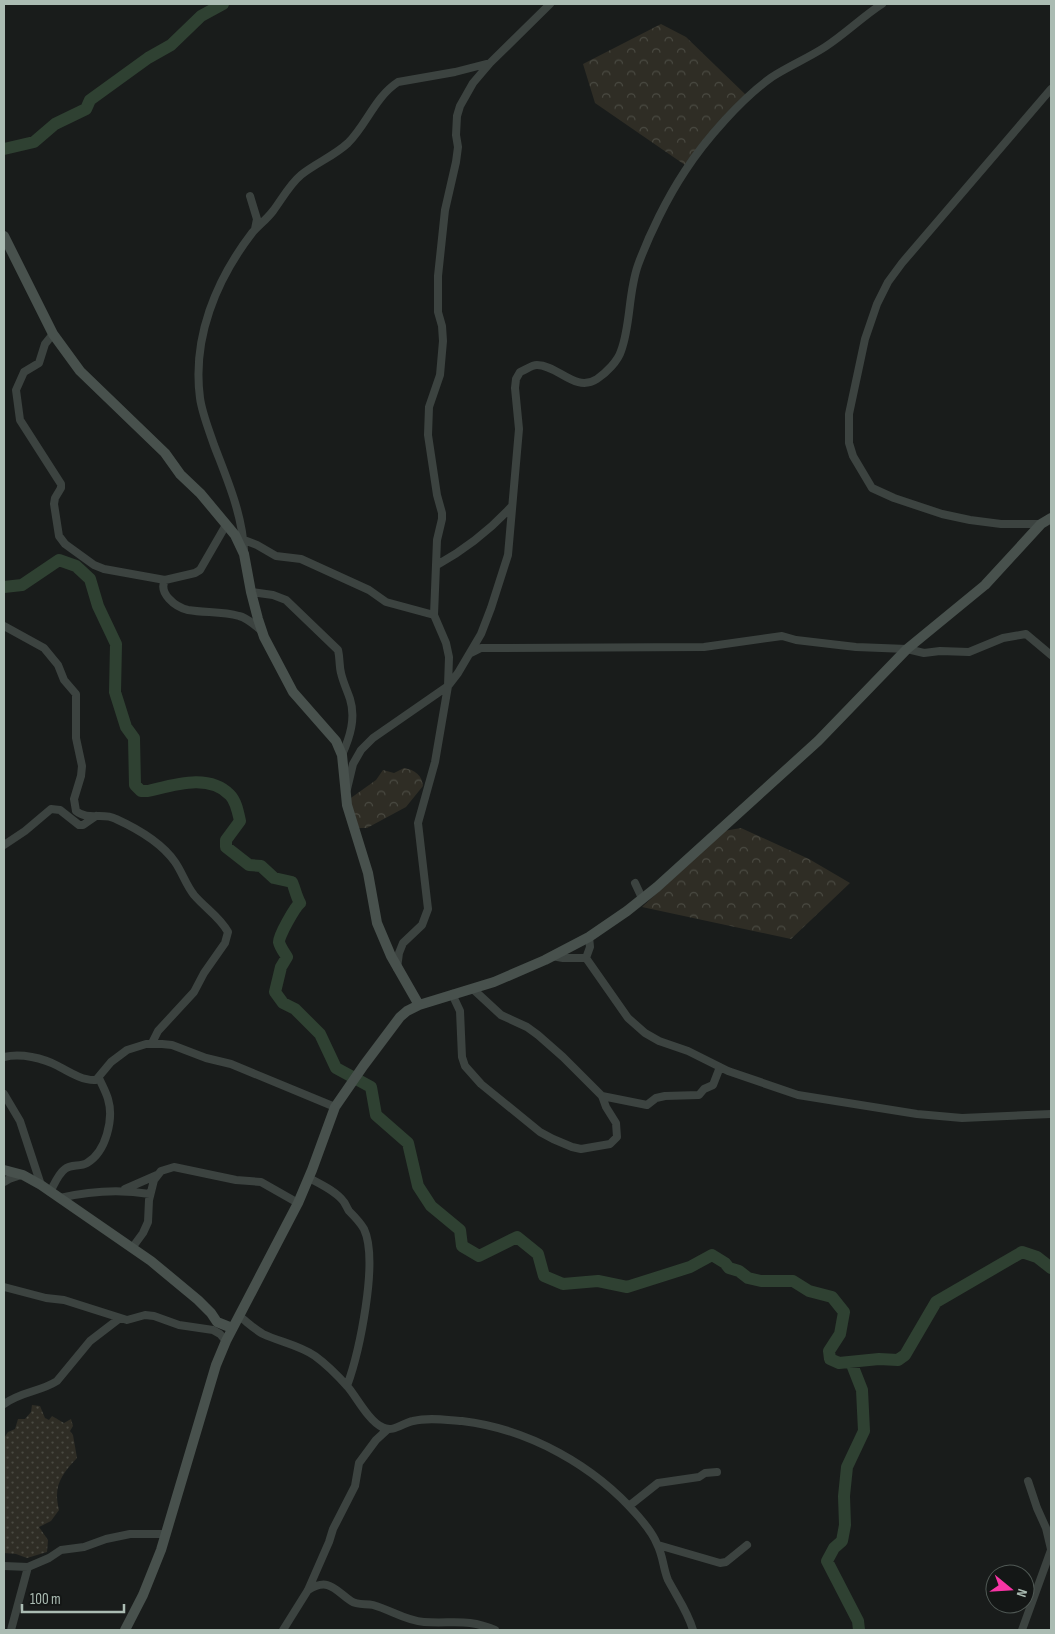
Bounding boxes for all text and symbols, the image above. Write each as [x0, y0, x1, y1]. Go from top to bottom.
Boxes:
north arrow [985, 1564, 1035, 1614]
scale bar [22, 1582, 125, 1614]
text: N [1013, 1587, 1031, 1599]
text: 100 m [30, 1590, 61, 1609]

